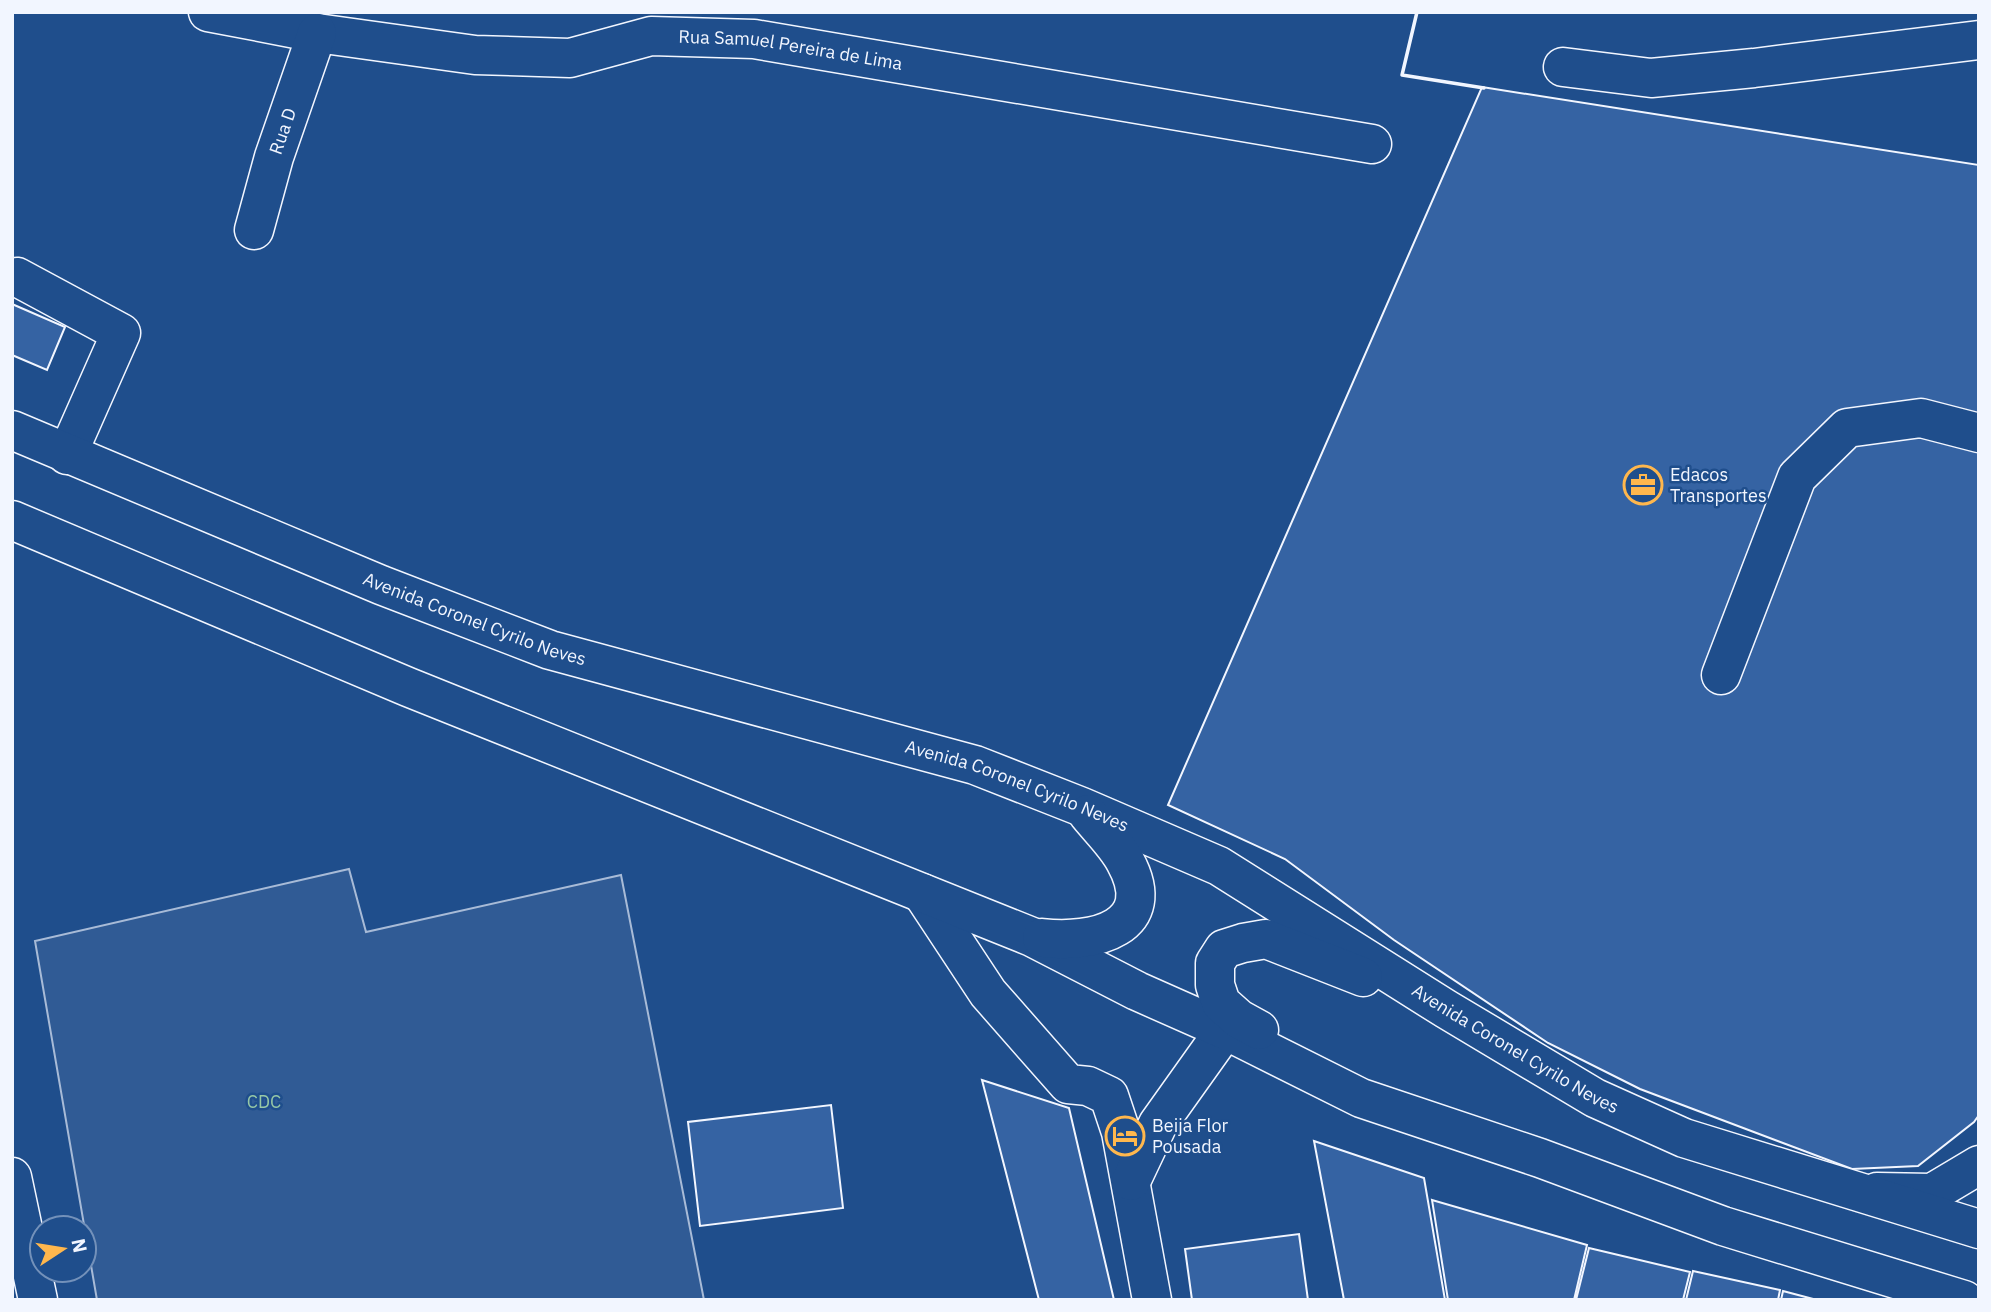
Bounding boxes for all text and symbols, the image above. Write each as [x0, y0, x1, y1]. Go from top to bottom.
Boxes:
street label: Rua Samuel Pereira de Lima [678, 25, 905, 75]
street label: Rua D [264, 105, 301, 157]
place label: Edacos Transportes [1670, 463, 1767, 507]
office icon: Edacos Transportes [1622, 464, 1664, 506]
street label: Avenida Coronel Cyrilo Neves [360, 567, 589, 670]
street label: Avenida Coronel Cyrilo Neves [903, 735, 1132, 837]
street label: Avenida Coronel Cyrilo Neves [1408, 978, 1622, 1118]
park label: CDC [247, 1090, 281, 1113]
place label: Beija Flor Pousada [1152, 1114, 1229, 1158]
hotel icon: Beija Flor Pousada [1104, 1115, 1146, 1157]
north arrow [28, 1214, 98, 1284]
text: N [66, 1236, 93, 1255]

